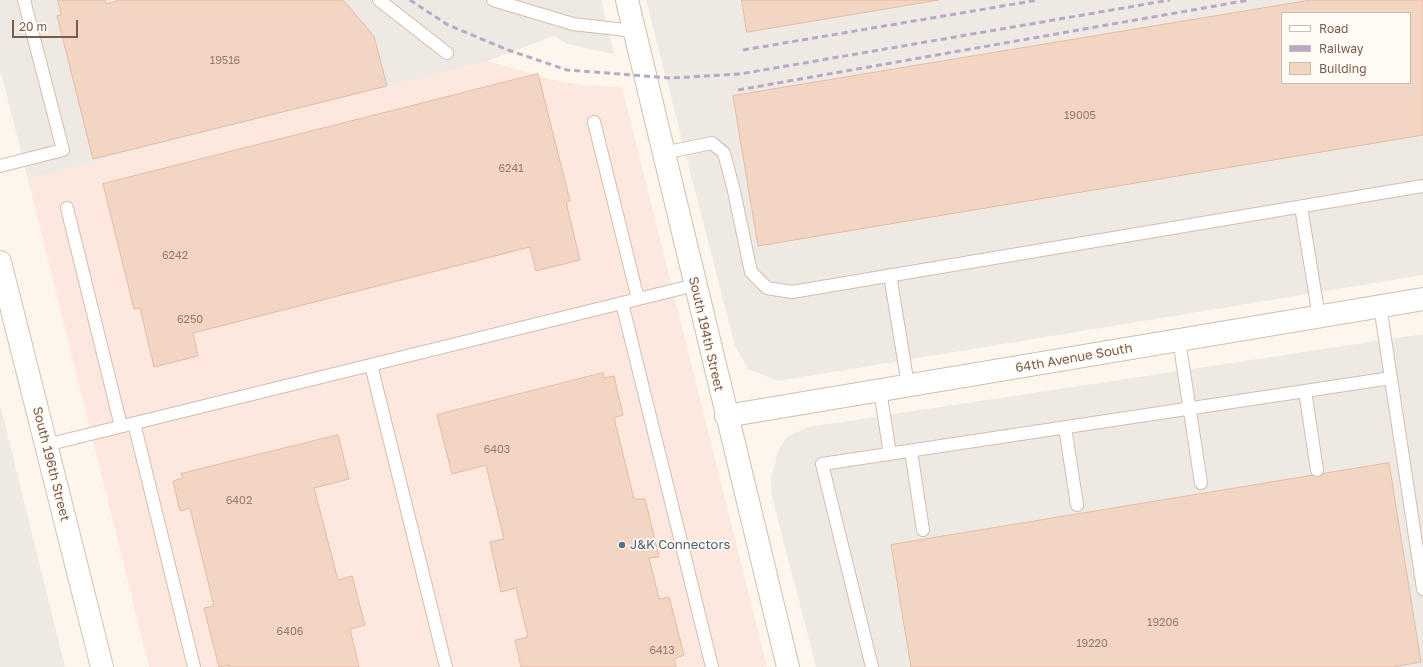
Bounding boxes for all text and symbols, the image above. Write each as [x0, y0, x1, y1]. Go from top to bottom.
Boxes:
scale bar [14, 12, 80, 38]
legend [1281, 12, 1411, 84]
text: 20 m [19, 19, 47, 34]
text: Road [1319, 21, 1348, 36]
text: Railway [1319, 41, 1364, 56]
house number: 19516 [210, 54, 240, 68]
text: Building [1319, 61, 1367, 76]
house number: 19005 [1064, 109, 1096, 123]
house number: 6241 [498, 162, 524, 176]
house number: 6242 [162, 249, 188, 263]
street label: South 194th Street [685, 275, 727, 393]
house number: 6250 [177, 313, 203, 327]
street label: 64th Avenue South [1014, 340, 1134, 376]
street label: South 196th Street [29, 405, 73, 523]
house number: 6403 [484, 443, 510, 457]
house number: 6402 [226, 494, 252, 508]
place label: J&K Connectors [630, 537, 730, 553]
marker: J&K Connectors [617, 540, 627, 550]
house number: 19206 [1147, 616, 1179, 630]
house number: 6406 [277, 625, 303, 639]
house number: 19220 [1076, 637, 1108, 651]
house number: 6413 [649, 644, 675, 658]

